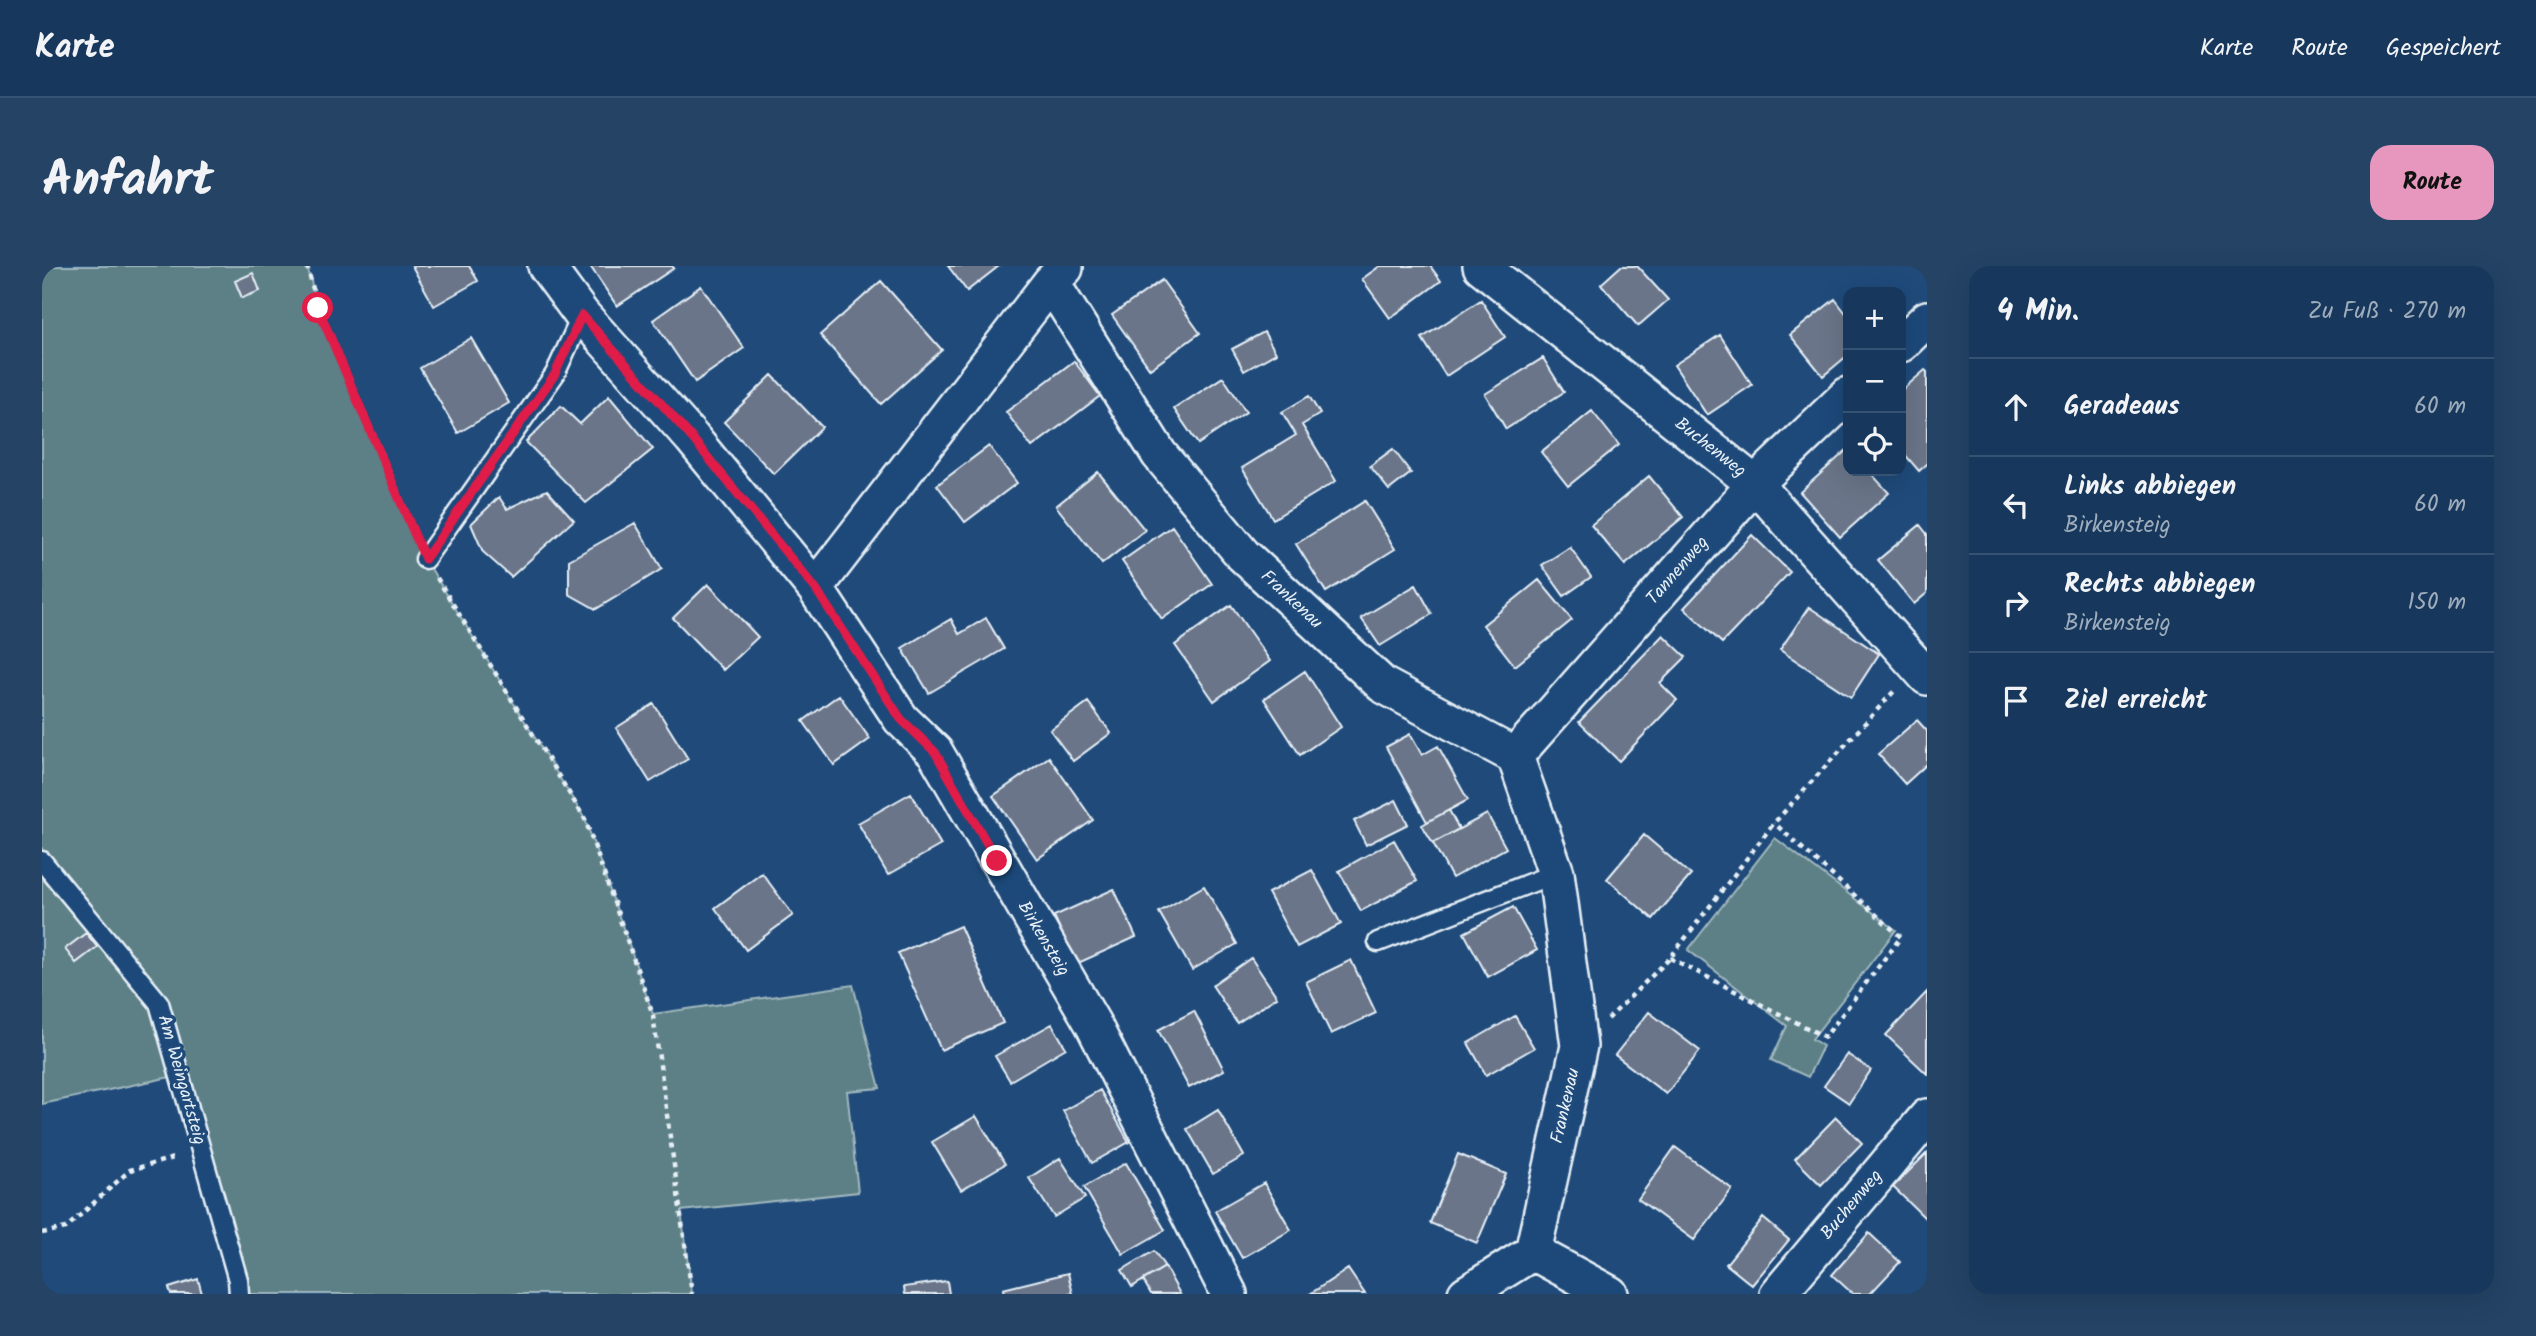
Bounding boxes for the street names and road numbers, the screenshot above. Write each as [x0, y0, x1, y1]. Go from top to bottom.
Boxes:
street label: Buchenweg [1668, 411, 1752, 485]
street label: Tannenweg [1640, 530, 1716, 612]
street label: Frankenau [1253, 563, 1329, 637]
street label: Birkensteig [1009, 896, 1077, 982]
street label: Am Weingartsteig [149, 1012, 213, 1148]
street label: Frankenau [1543, 1065, 1589, 1147]
street label: Buchenweg [1814, 1163, 1890, 1247]

